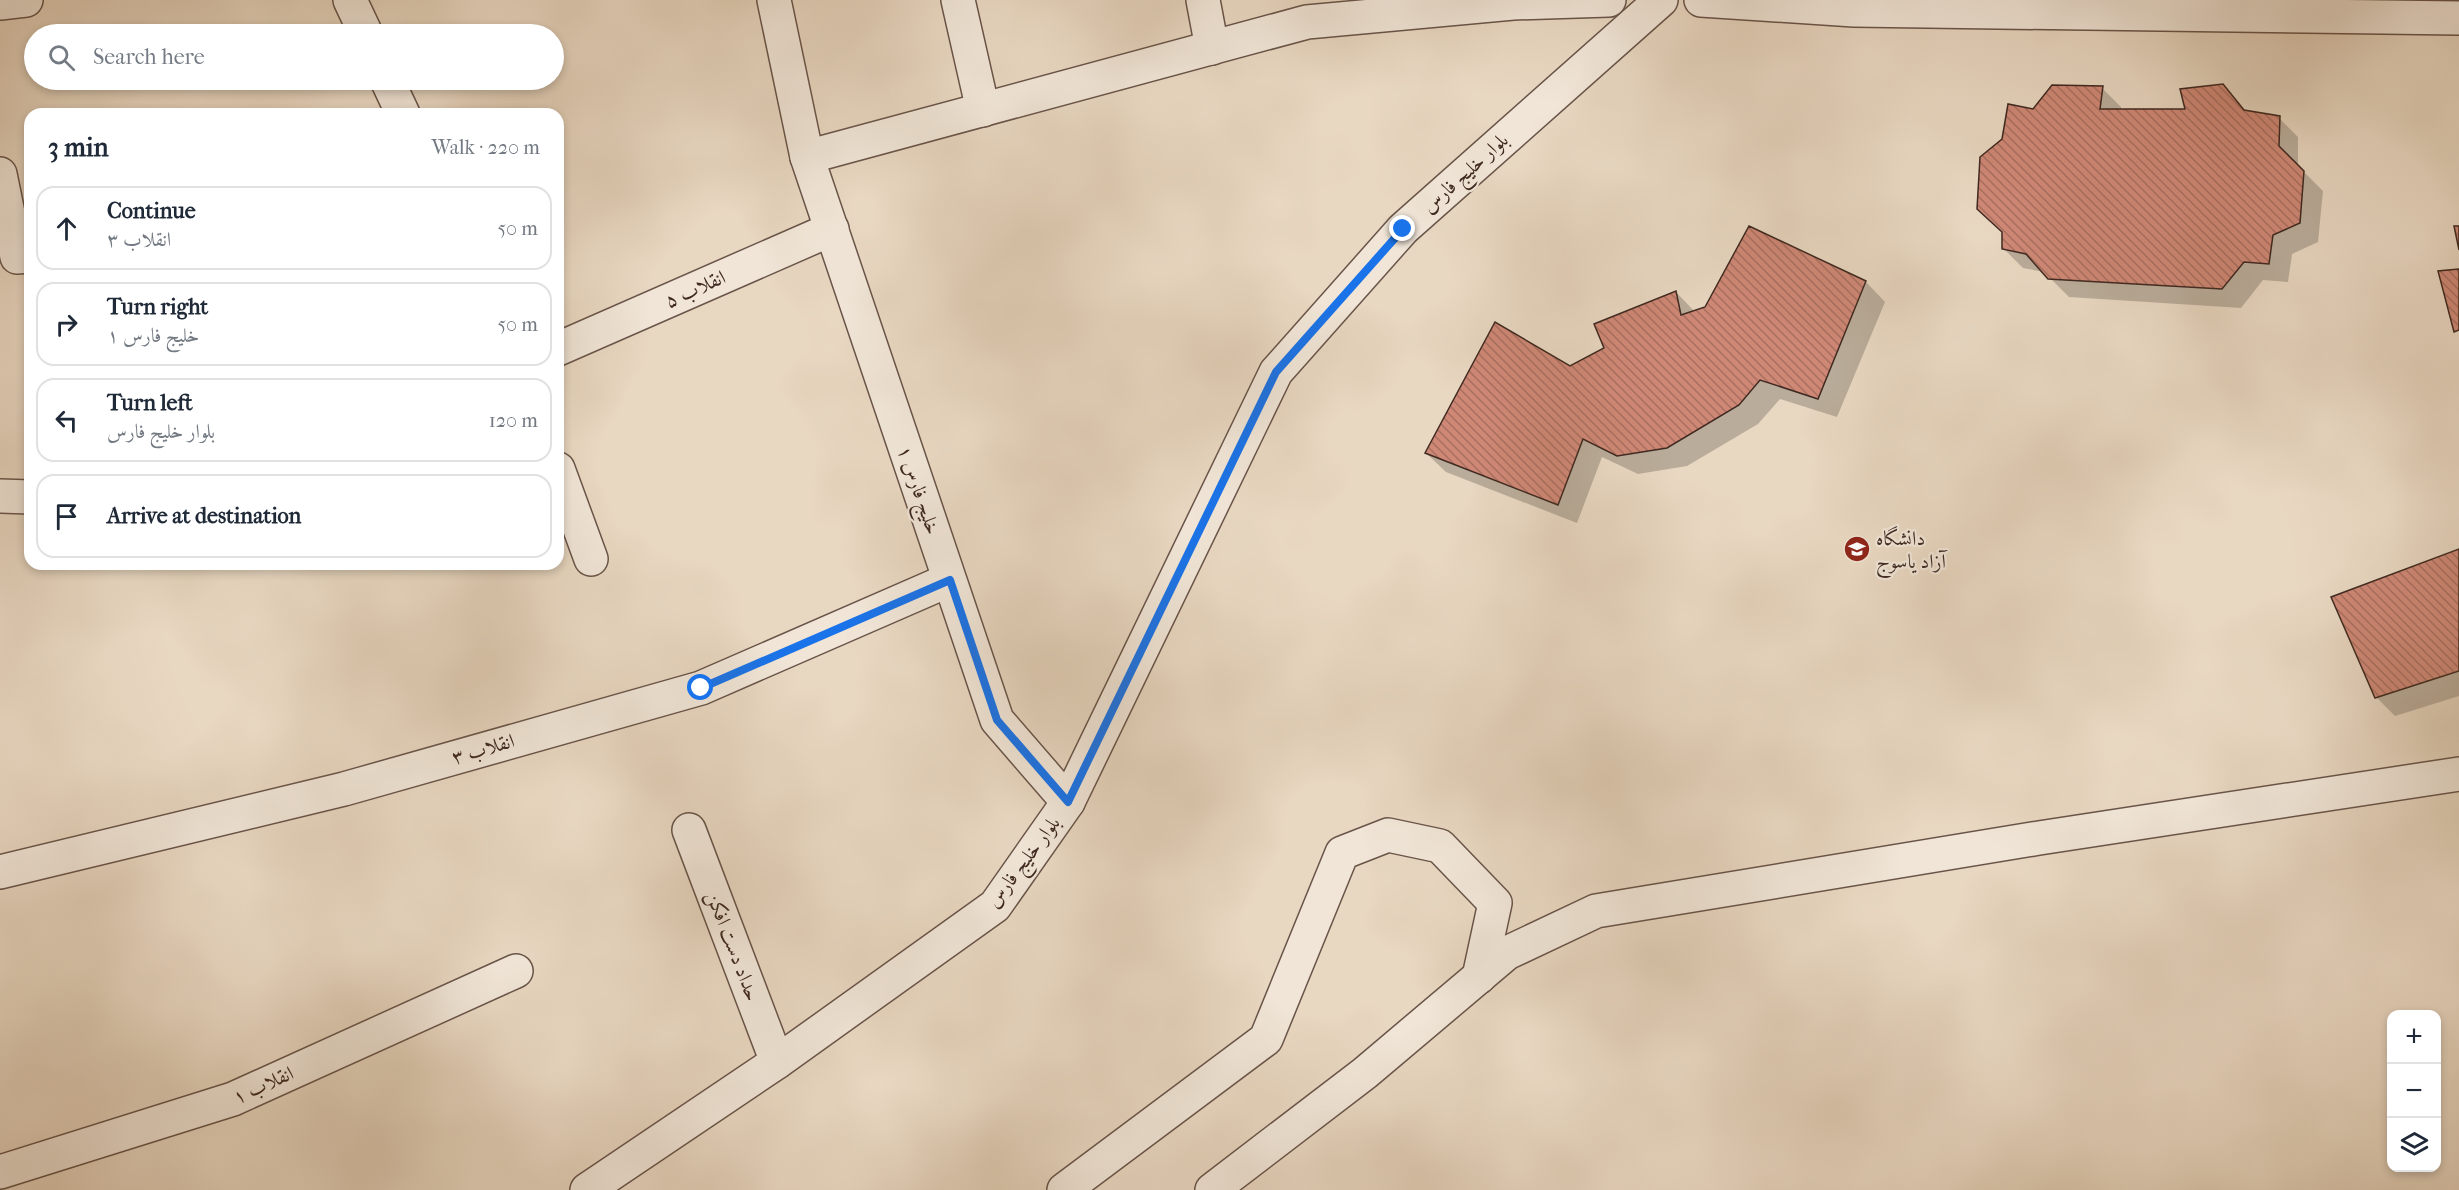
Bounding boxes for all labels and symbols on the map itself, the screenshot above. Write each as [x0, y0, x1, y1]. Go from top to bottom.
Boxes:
street label: بلوار خلیج فارس [1417, 128, 1517, 222]
route end [1389, 215, 1415, 241]
street label: انقلاب ۵ [661, 265, 729, 313]
street label: خلیج فارس ۱ [887, 443, 945, 539]
place label: دانشگاه آزاد یاسوج [1876, 525, 1948, 579]
school or university icon: دانشگاه آزاد یاسوج [1842, 534, 1872, 564]
route start [687, 674, 713, 700]
street label: انقلاب ۳ [449, 729, 517, 770]
street label: بلوار خلیج فارس [981, 812, 1070, 916]
street label: حداد دست افکن [700, 888, 764, 1005]
street label: انقلاب ۱ [229, 1061, 297, 1109]

